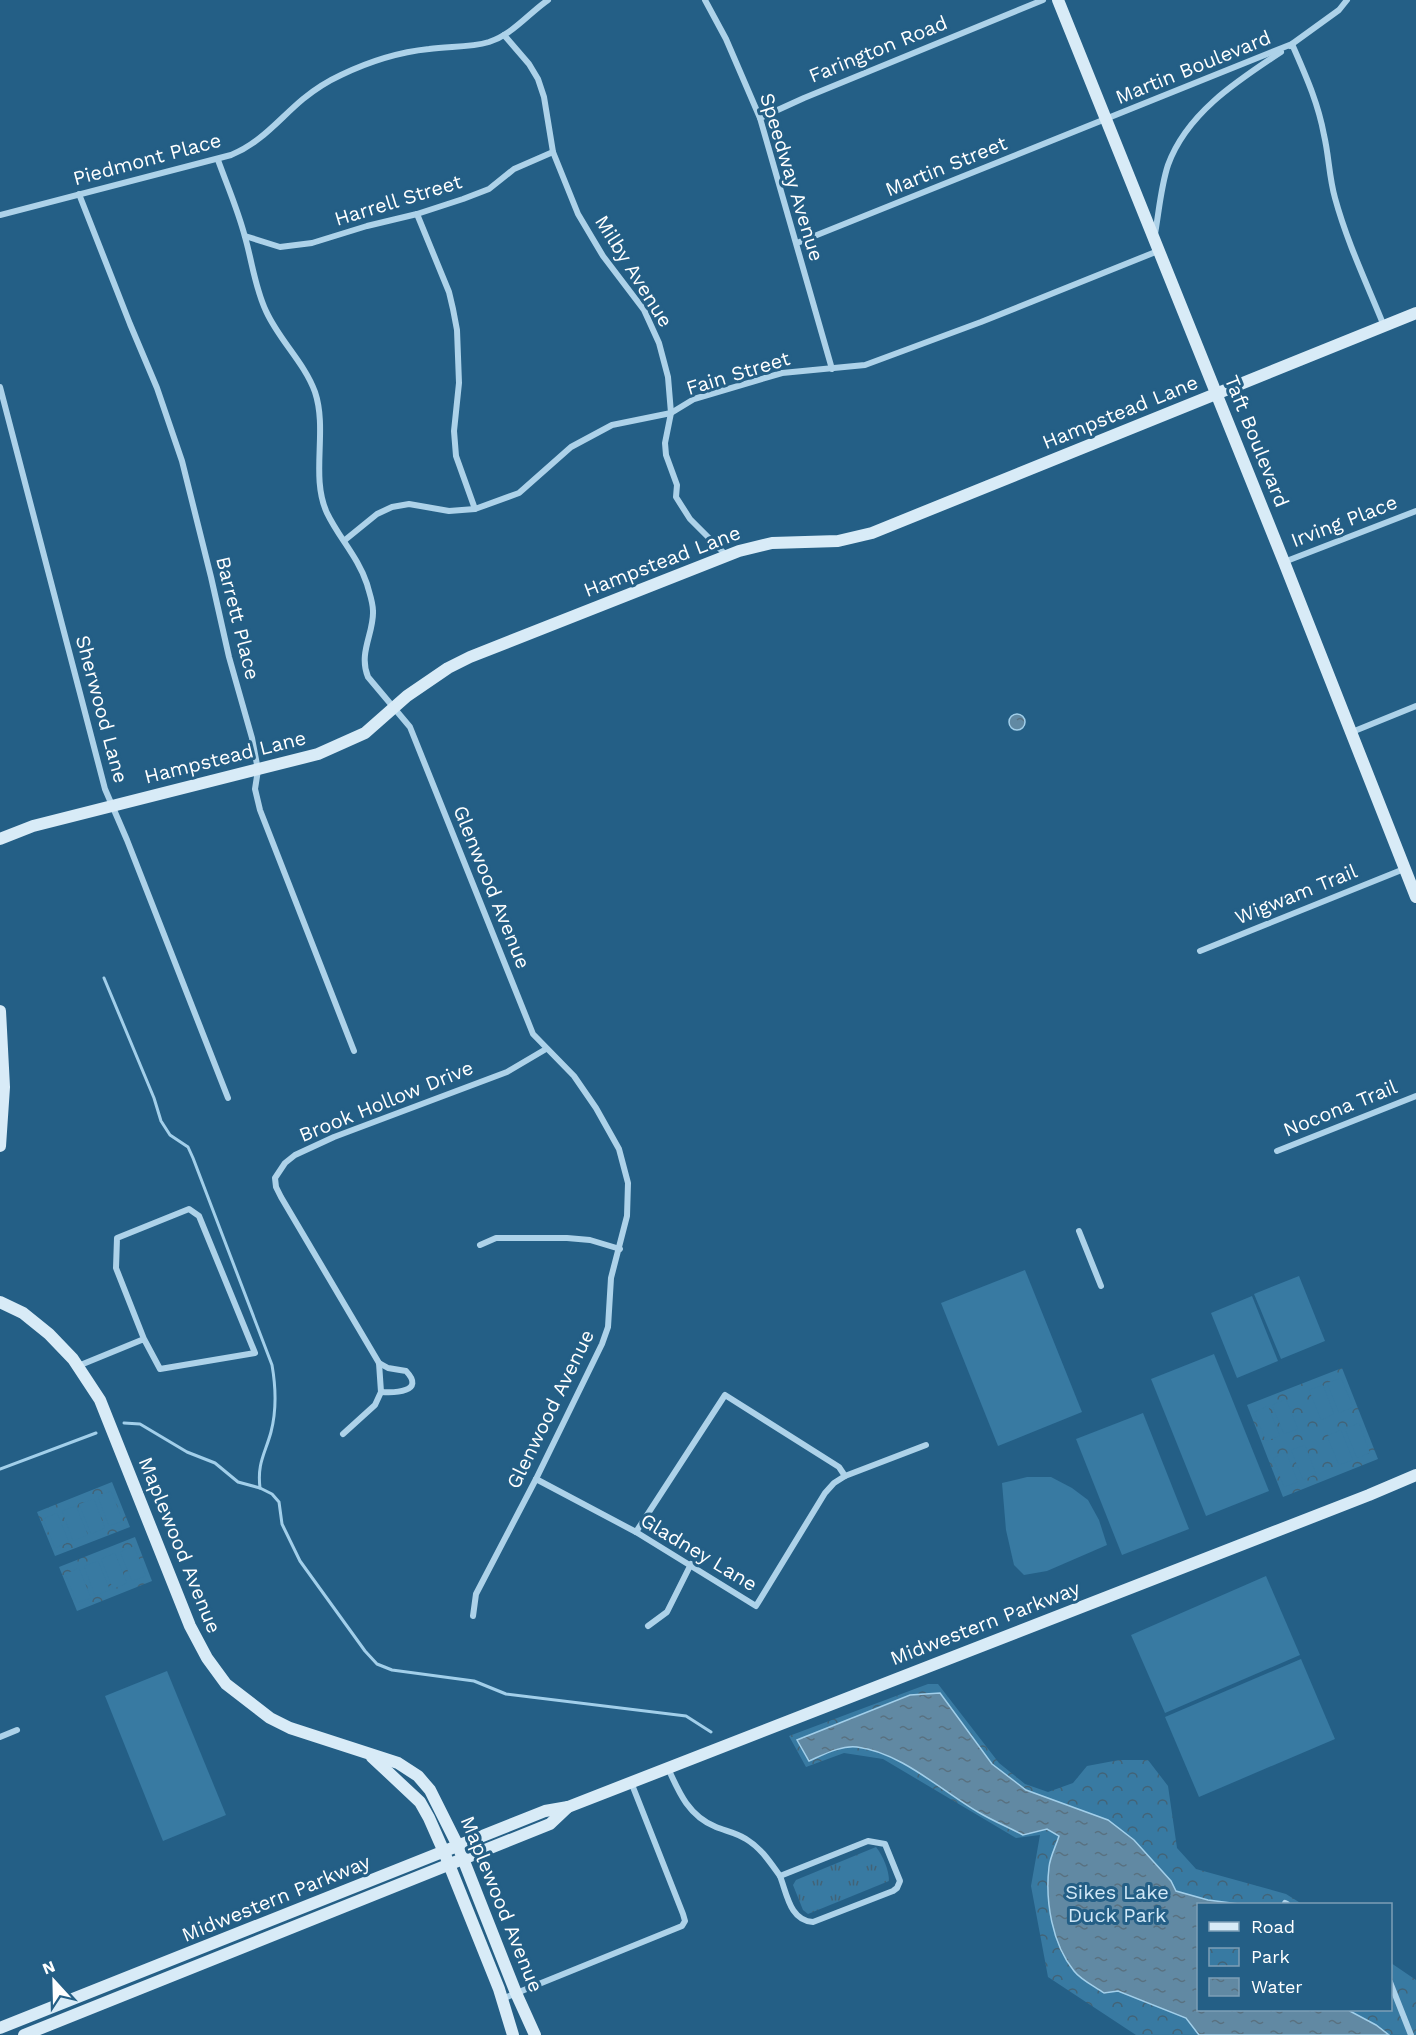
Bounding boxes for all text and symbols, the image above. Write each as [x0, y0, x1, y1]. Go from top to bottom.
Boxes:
street label: Farington Road [805, 10, 951, 88]
street label: Martin Boulevard [1112, 25, 1274, 109]
street label: Speedway Avenue [755, 90, 829, 264]
street label: Piedmont Place [70, 128, 224, 190]
street label: Martin Street [882, 130, 1011, 201]
street label: Harrell Street [331, 169, 465, 231]
street label: Milby Avenue [590, 211, 678, 331]
street label: Fain Street [683, 346, 793, 400]
street label: Hampstead Lane [1039, 370, 1201, 454]
street label: Taft Boulevard [1220, 372, 1294, 510]
street label: Irving Place [1287, 490, 1401, 552]
street label: Hampstead Lane [580, 520, 744, 602]
street label: Barrett Place [211, 554, 265, 682]
street label: Sherwood Lane [71, 633, 133, 785]
street label: Hampstead Lane [142, 725, 308, 789]
street label: Glenwood Avenue [448, 802, 536, 972]
street label: Wigwam Trail [1231, 859, 1361, 929]
street label: Brook Hollow Drive [295, 1055, 477, 1147]
street label: Nocona Trail [1280, 1074, 1400, 1142]
street label: Glenwood Avenue [501, 1326, 599, 1492]
street label: Maplewood Avenue [134, 1453, 226, 1637]
street label: Gladney Lane [636, 1508, 762, 1596]
street label: Midwestern Parkway [887, 1575, 1084, 1670]
street label: Maplewood Avenue [456, 1812, 548, 1996]
street label: Midwestern Parkway [178, 1849, 374, 1947]
park label: Sikes Lake Duck Park [1065, 1880, 1169, 1927]
legend [1197, 1903, 1392, 2011]
text: Road [1251, 1916, 1295, 1937]
text: Park [1251, 1946, 1290, 1967]
north arrow [24, 1951, 84, 2011]
text: N [40, 1957, 58, 1979]
text: Water [1251, 1976, 1303, 1997]

